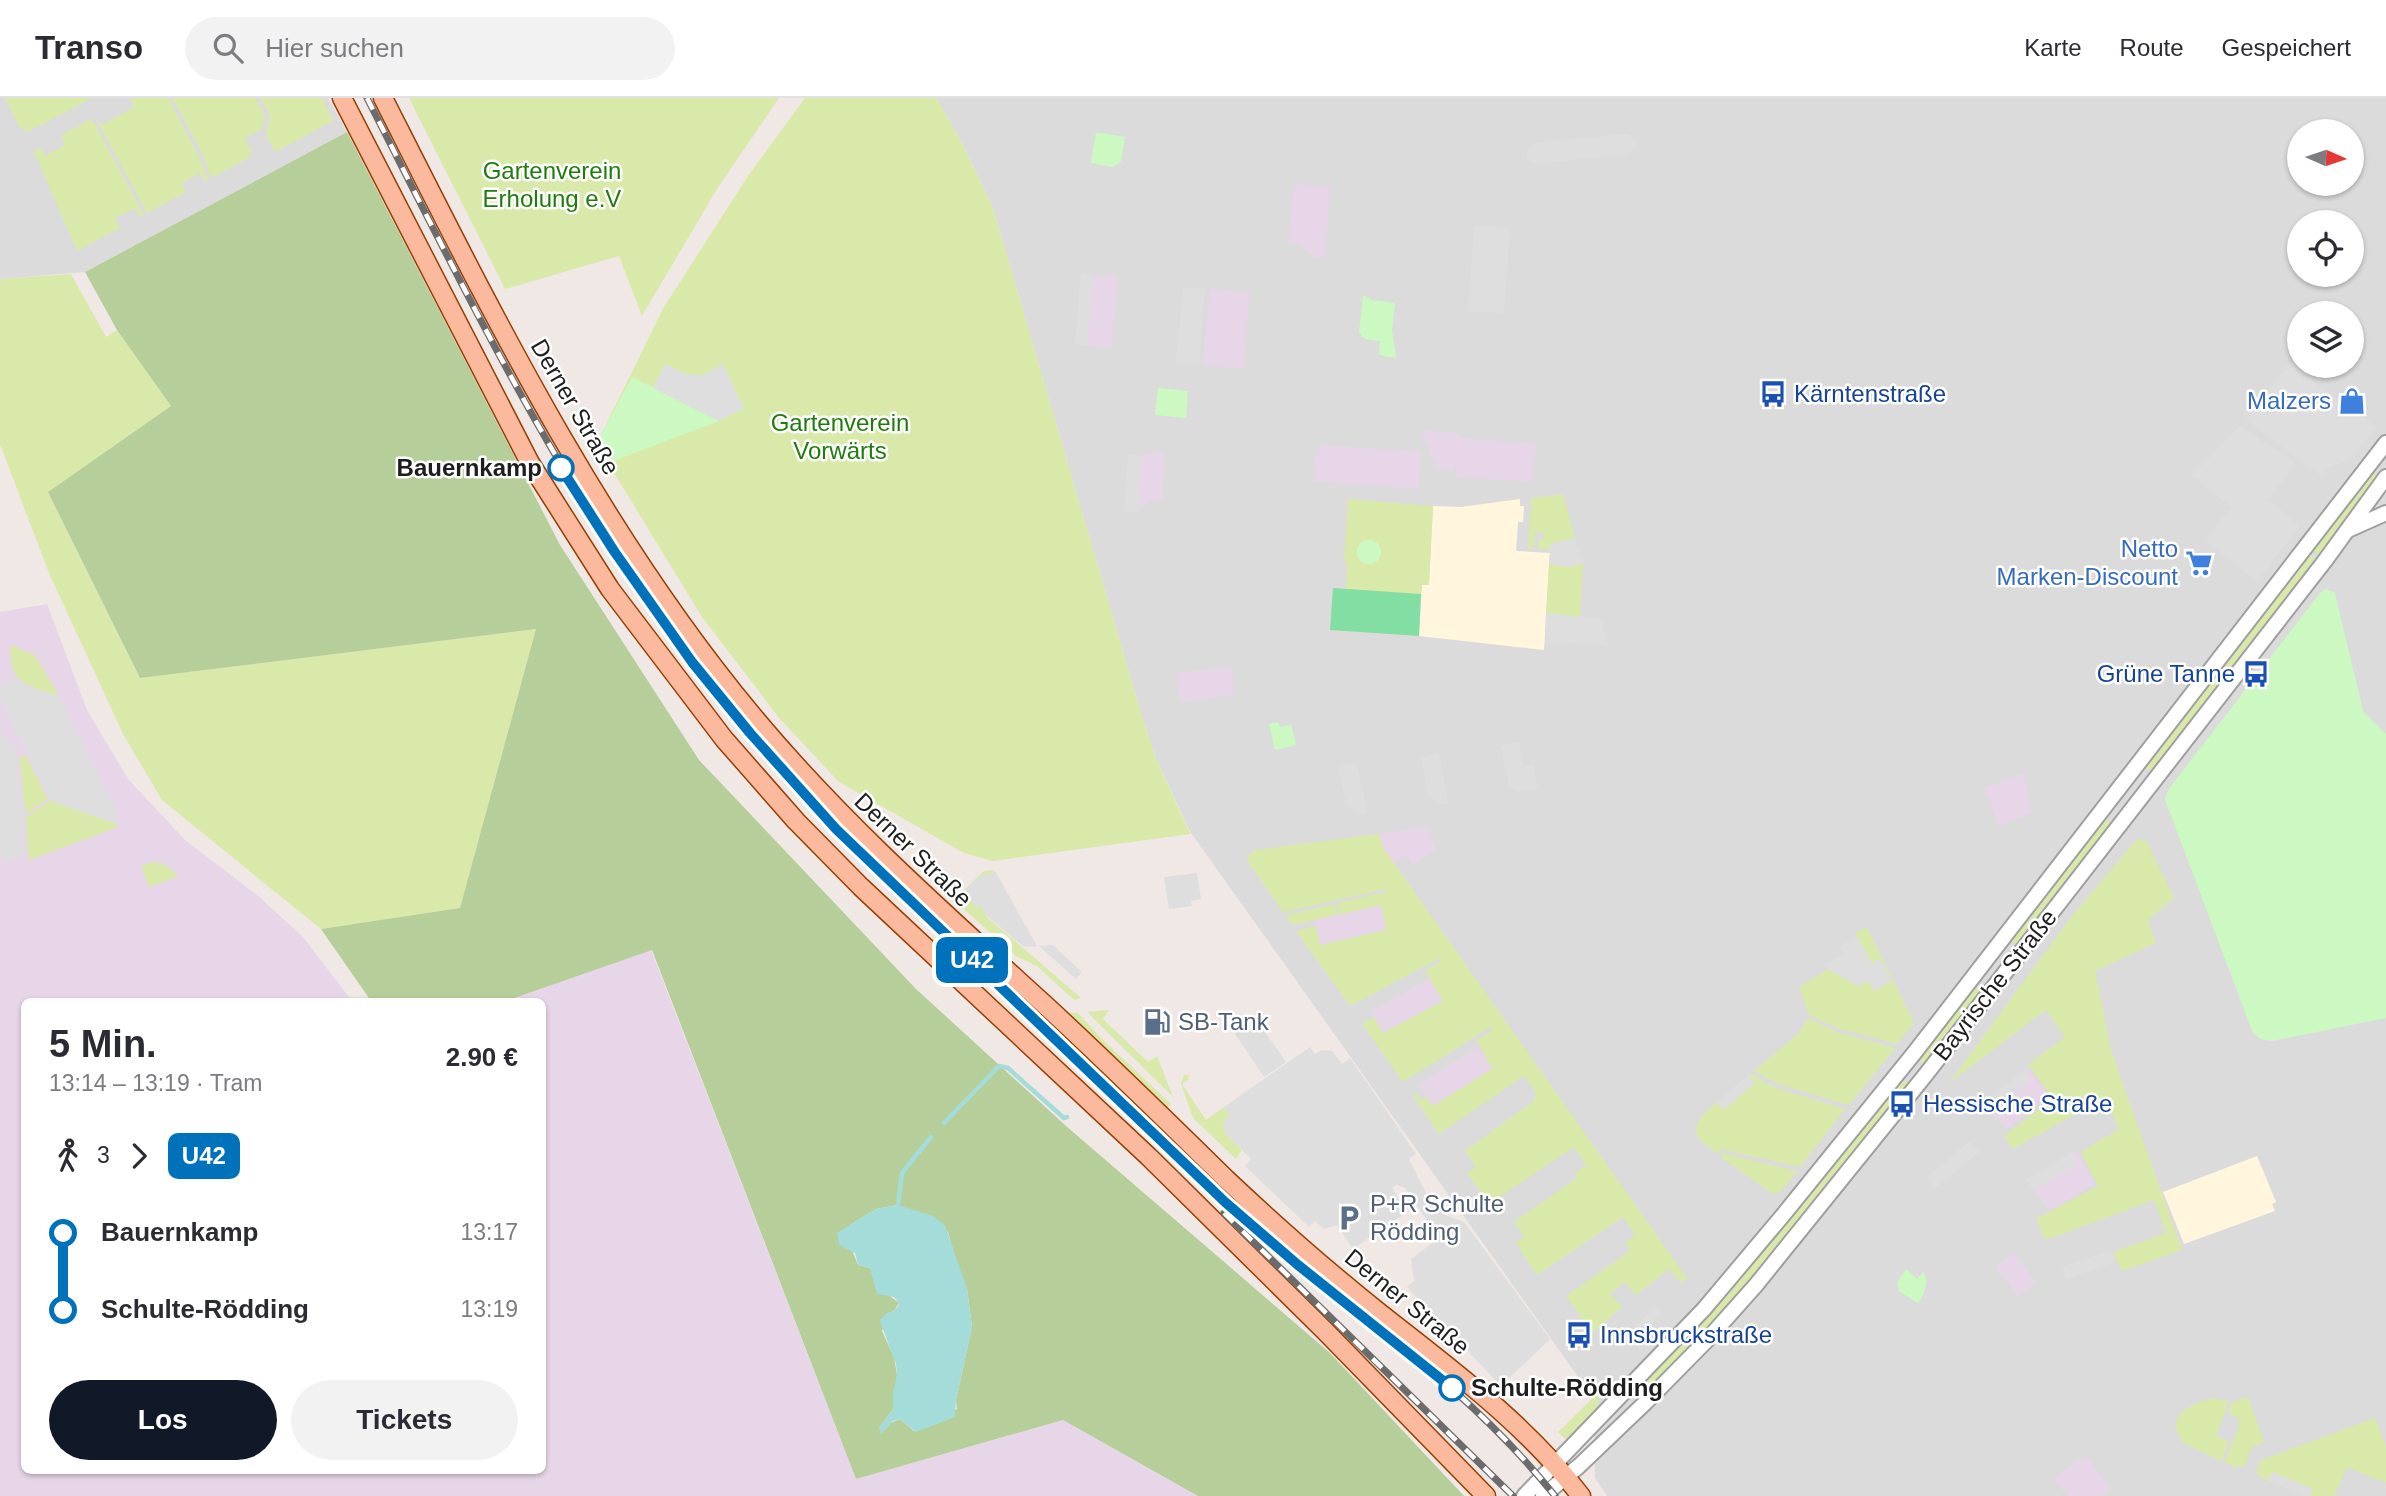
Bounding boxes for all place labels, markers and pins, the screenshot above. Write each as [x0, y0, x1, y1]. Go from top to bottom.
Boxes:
bus stop icon: Kärntenstraße [1758, 379, 1788, 409]
place label: Kärntenstraße [1794, 380, 1946, 407]
shop icon: Malzers [2337, 386, 2367, 416]
place label: Malzers [2247, 387, 2331, 414]
place label: Bauernkamp [397, 454, 542, 481]
marker: Bauernkamp [548, 455, 574, 481]
place label: Netto Marken-Discount [1997, 535, 2178, 590]
supermarket icon: Netto Marken-Discount [2184, 548, 2214, 578]
bus stop icon: Grüne Tanne [2241, 659, 2271, 689]
place label: Grüne Tanne [2097, 660, 2235, 687]
fuel station icon: SB-Tank [1142, 1007, 1172, 1037]
place label: SB-Tank [1178, 1008, 1270, 1035]
bus stop icon: Hessische Straße [1887, 1089, 1917, 1119]
place label: Hessische Straße [1923, 1090, 2112, 1117]
place label: P+R Schulte Rödding [1370, 1190, 1504, 1245]
parking icon: P+R Schulte Rödding [1334, 1203, 1364, 1233]
bus stop icon: Innsbruckstraße [1564, 1320, 1594, 1350]
place label: Innsbruckstraße [1600, 1321, 1772, 1348]
place label: Schulte-Rödding [1471, 1374, 1663, 1401]
marker: Schulte-Rödding [1439, 1375, 1465, 1401]

